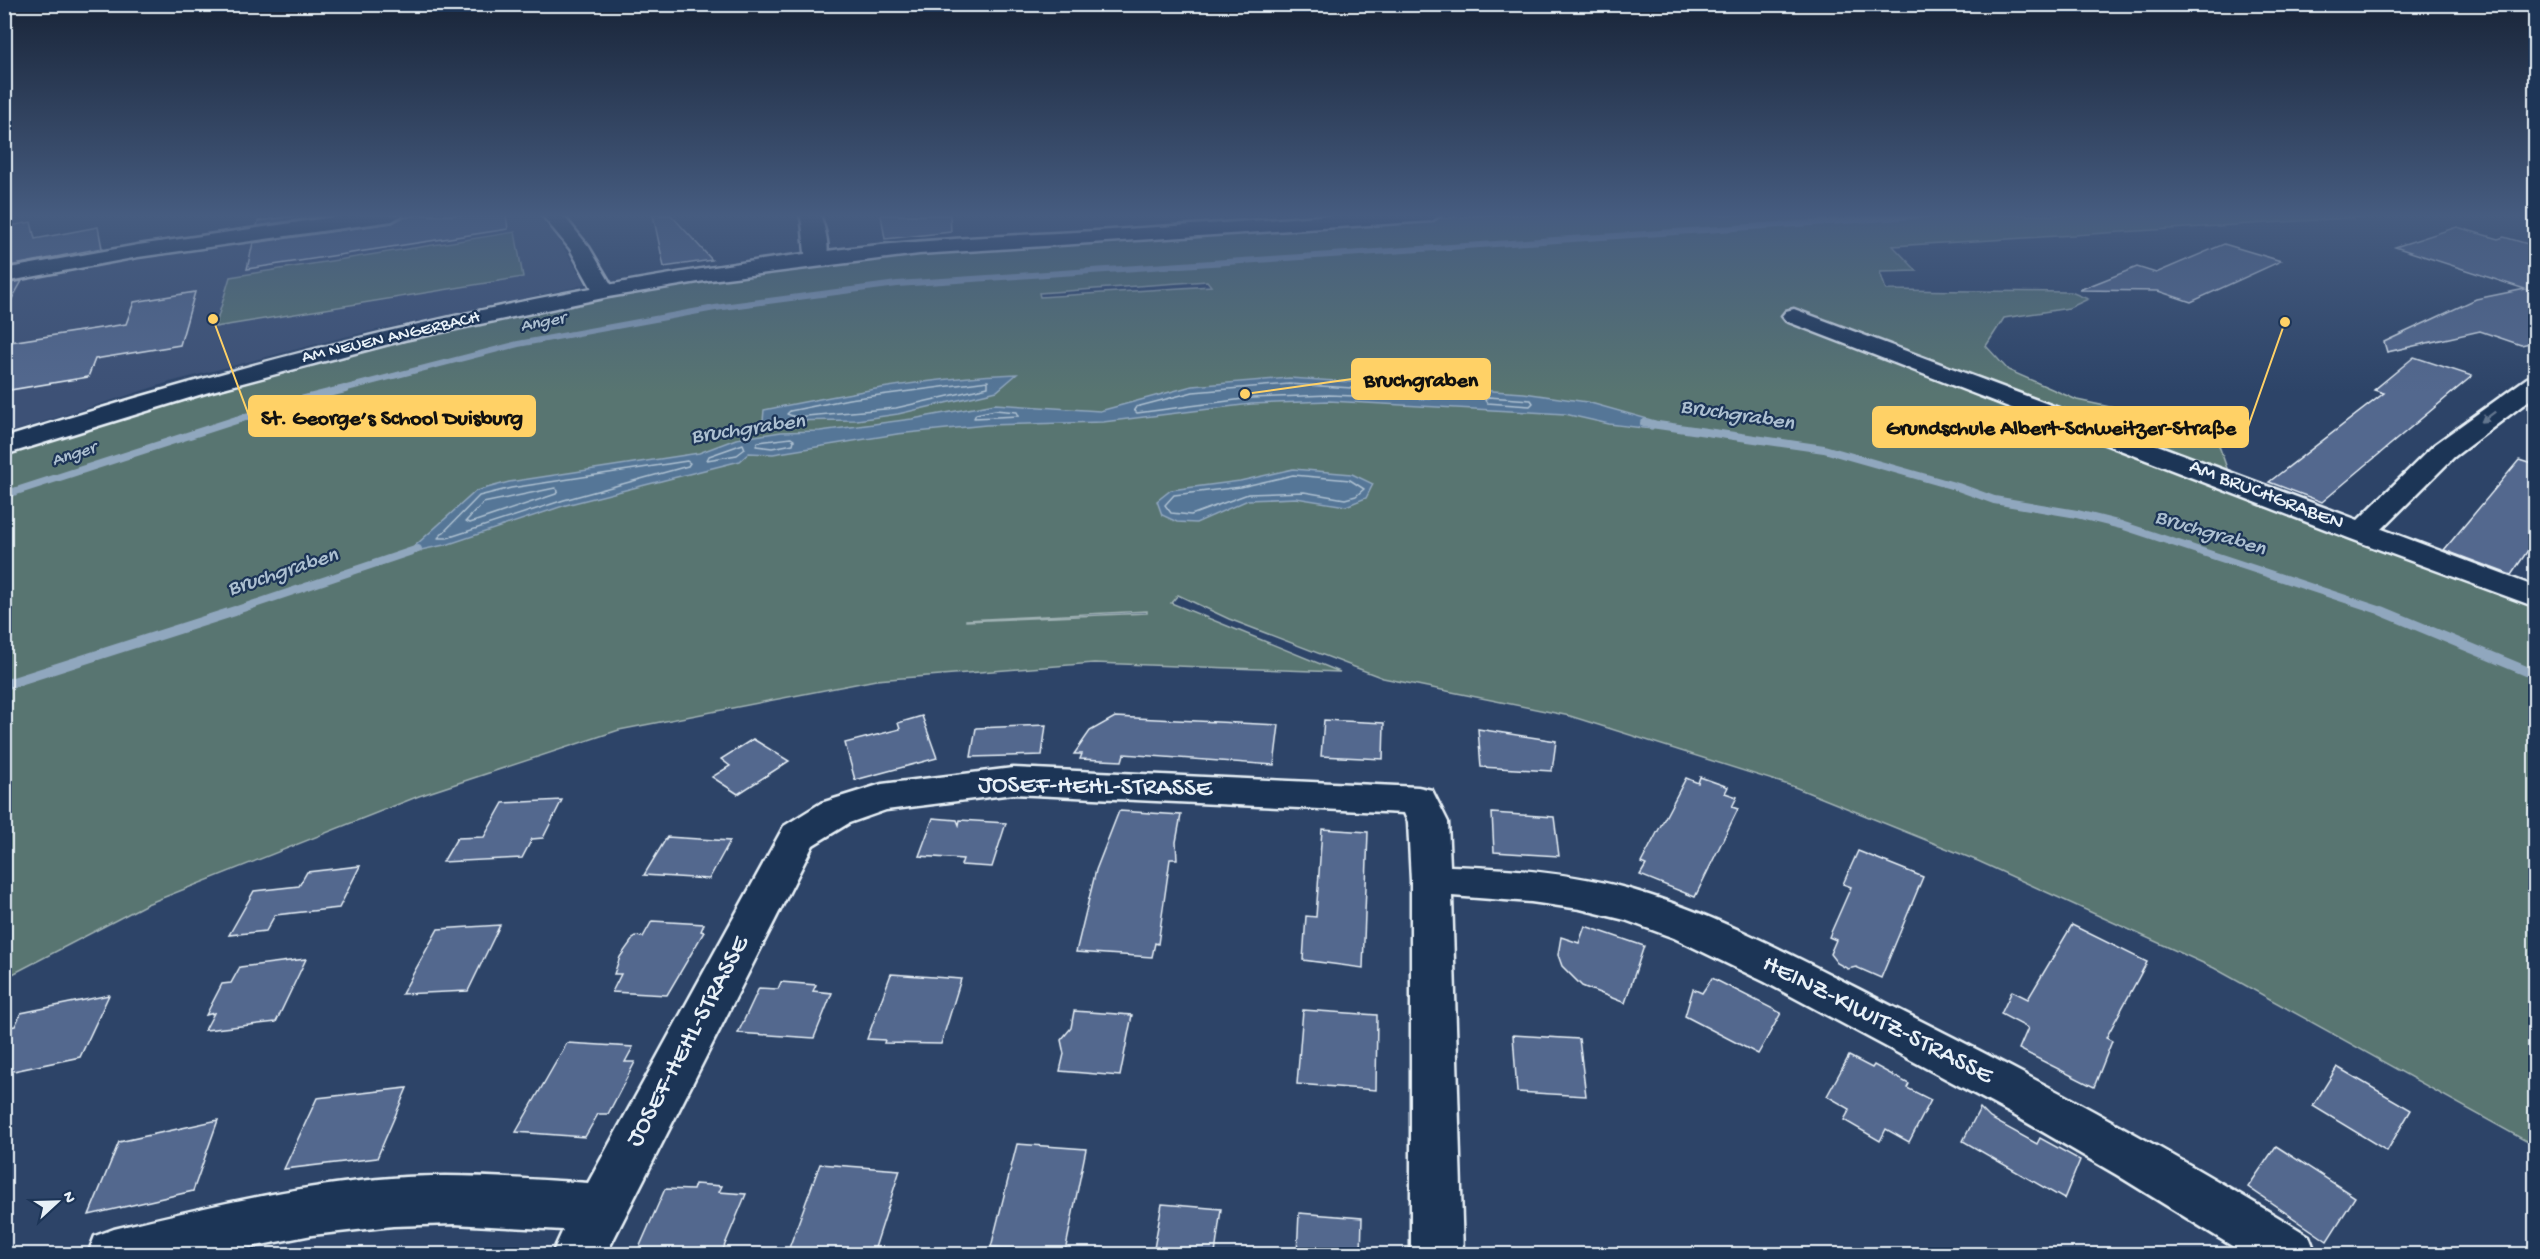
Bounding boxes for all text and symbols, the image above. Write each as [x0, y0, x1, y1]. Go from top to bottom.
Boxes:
street label: AM NEUEN ANGERBACH [300, 307, 483, 369]
water label: Anger [519, 308, 571, 338]
callout: Bruchgraben [1352, 359, 1490, 399]
text: Bruchgraben [1363, 369, 1479, 395]
water label: Bruchgraben [1678, 394, 1796, 438]
callout: St. George’s School Duisburg [249, 396, 535, 436]
text: St. George’s School Duisburg [261, 407, 523, 433]
callout: Grundschule Albert-Schweitzer-Straße [1873, 407, 2248, 447]
water label: Bruchgraben [689, 409, 807, 451]
one-way arrow [2481, 411, 2496, 423]
text: Grundschule Albert-Schweitzer-Straße [1886, 417, 2237, 443]
water label: Anger [49, 437, 102, 472]
street label: AM BRUCHGRABEN [2185, 455, 2347, 537]
water label: Bruchgraben [2151, 505, 2269, 563]
water label: Bruchgraben [224, 543, 342, 603]
street label: JOSEF-HEHL-STRASSE [978, 770, 1213, 806]
street label: JOSEF-HEHL-STRASSE [620, 931, 758, 1153]
street label: HEINZ-KIWITZ-STRASSE [1757, 949, 1998, 1093]
north arrow [27, 1172, 87, 1232]
text: N [57, 1189, 79, 1207]

